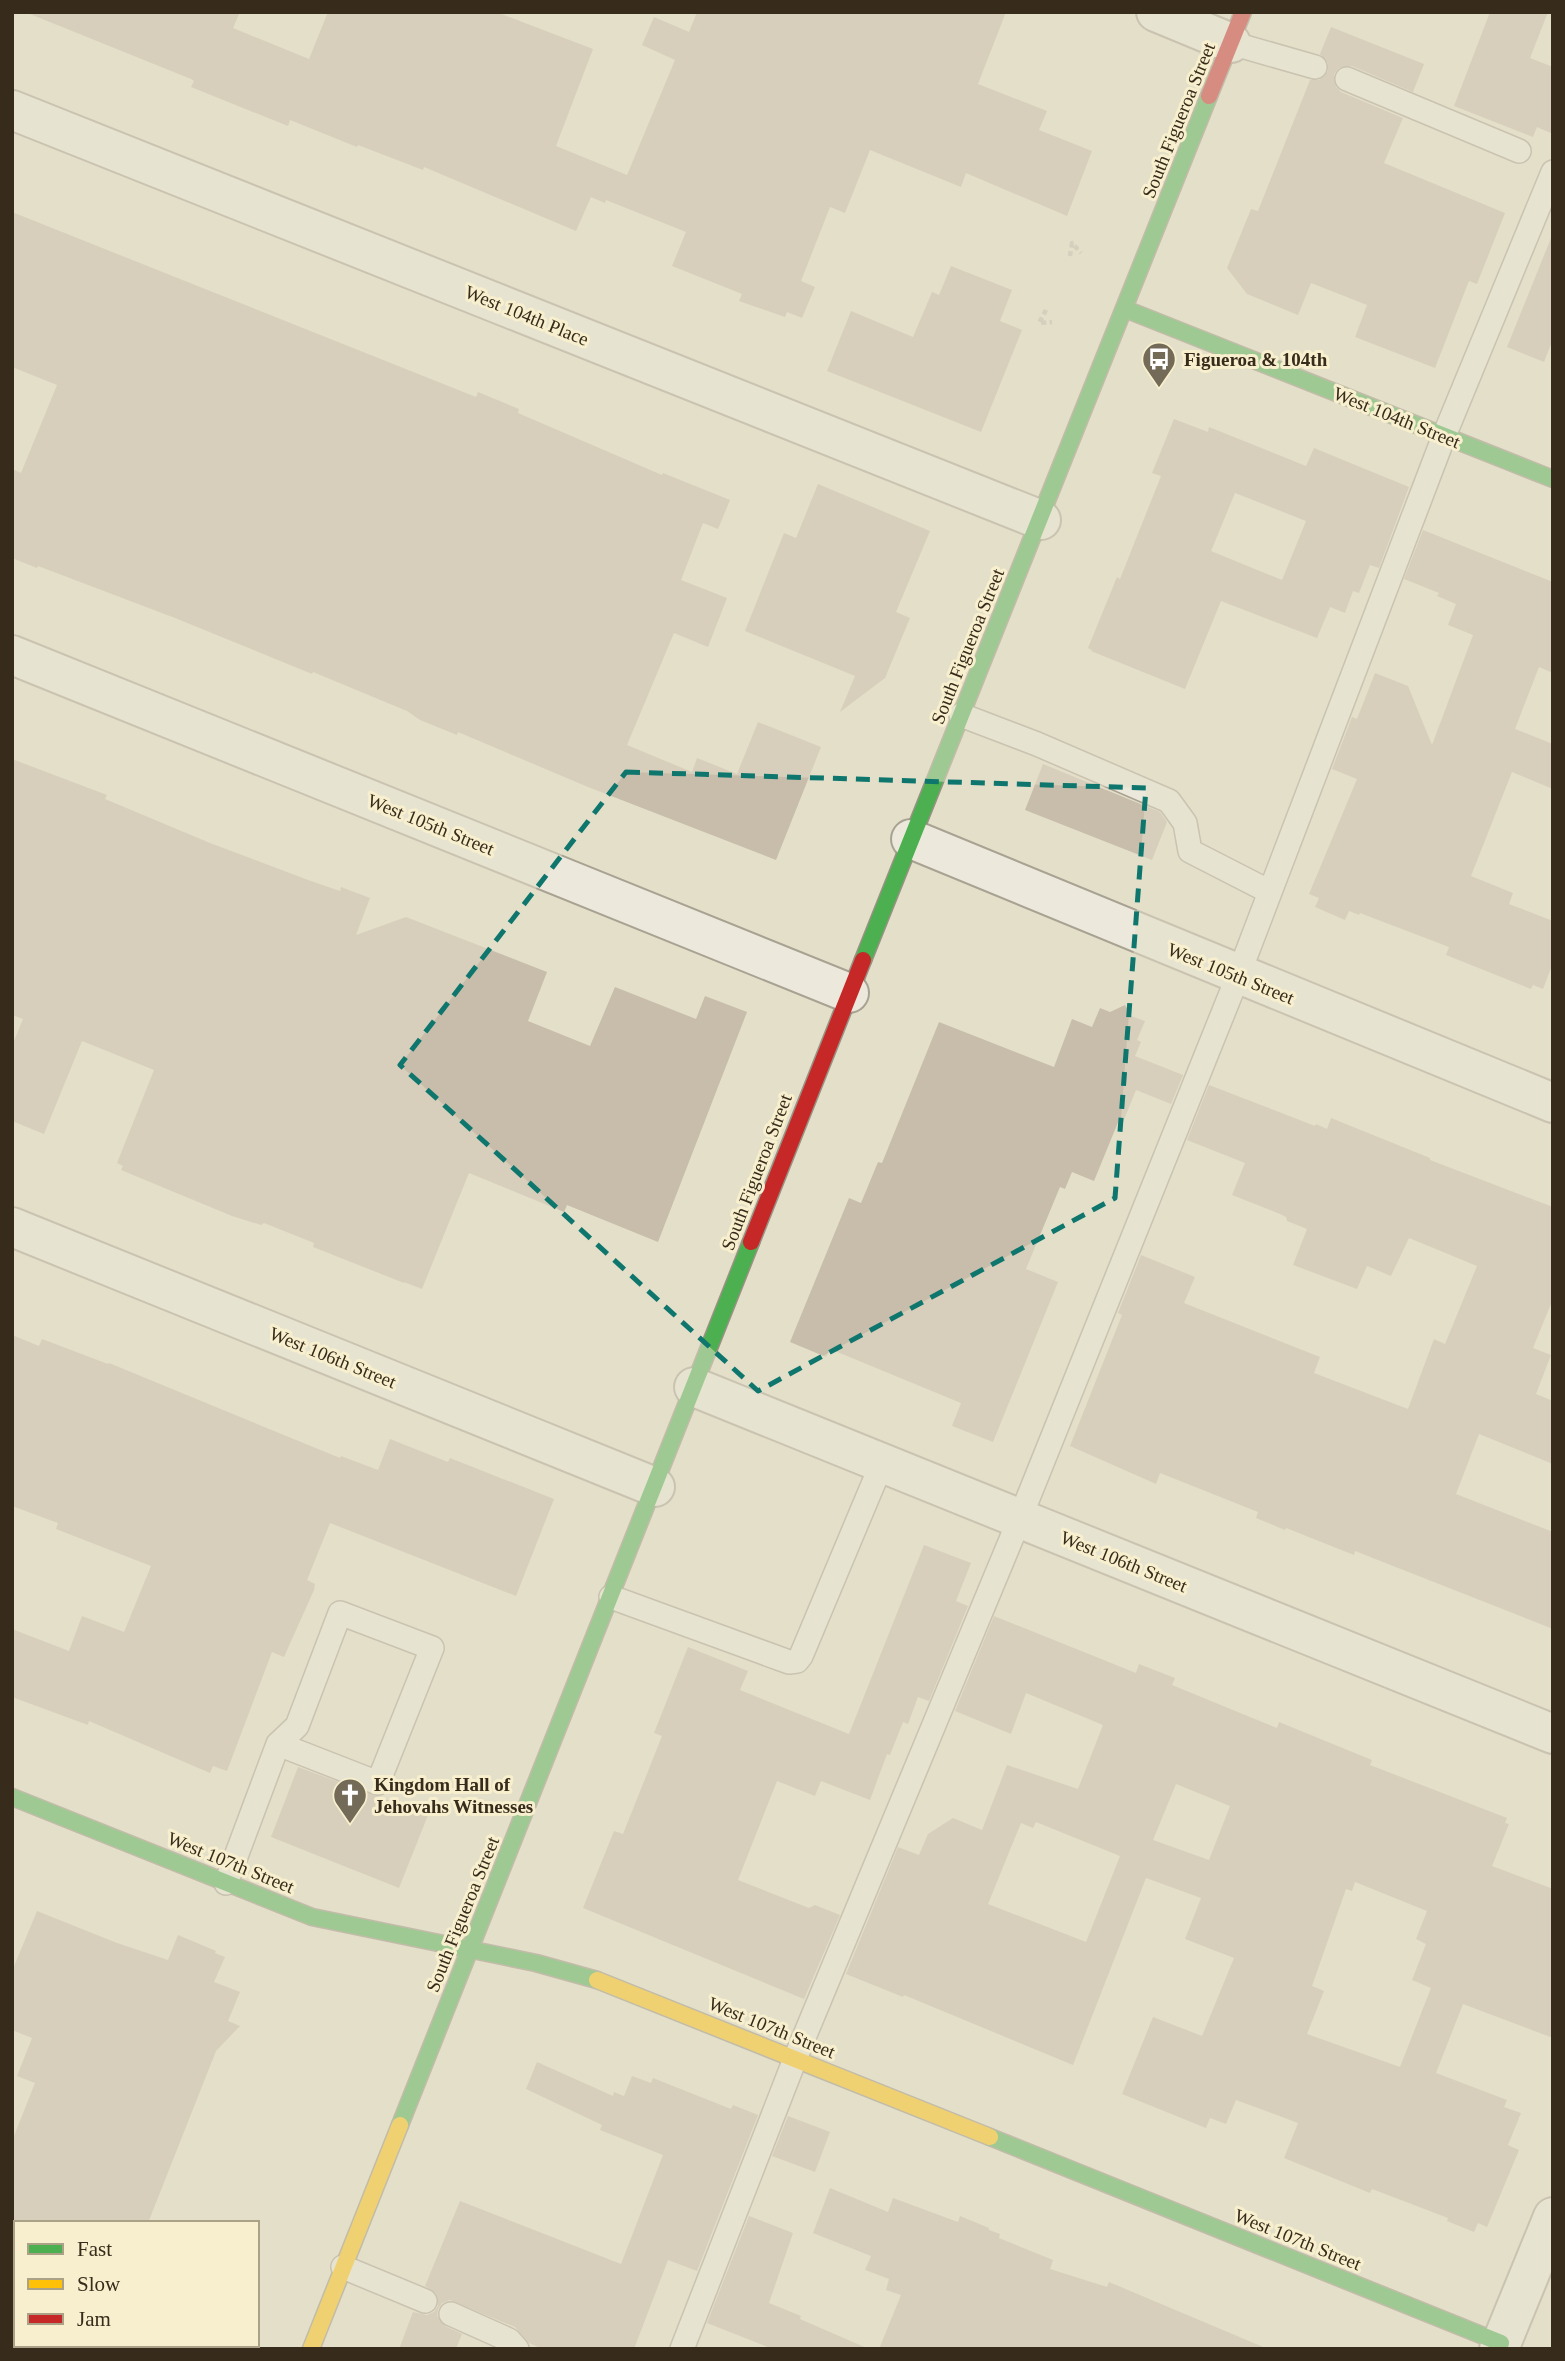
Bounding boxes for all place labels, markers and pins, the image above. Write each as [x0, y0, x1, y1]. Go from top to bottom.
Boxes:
bus stop icon: Figueroa & 104th [1140, 340, 1178, 389]
place label: Figueroa & 104th [1184, 349, 1328, 370]
place label: Kingdom Hall of Jehovahs Witnesses [374, 1774, 533, 1817]
church icon: Kingdom Hall of Jehovahs Witnesses [331, 1776, 369, 1825]

